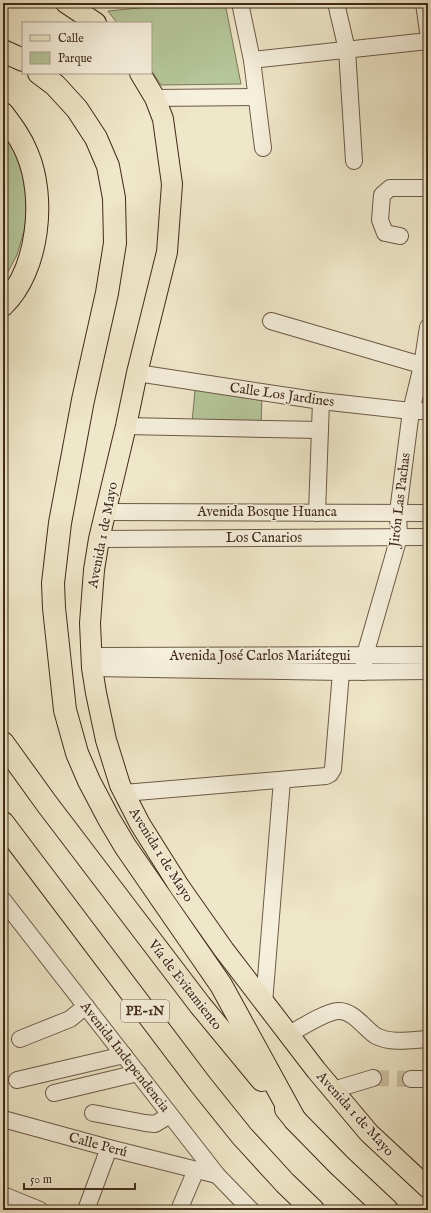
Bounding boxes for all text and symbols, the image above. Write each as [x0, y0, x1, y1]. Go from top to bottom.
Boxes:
legend [22, 22, 152, 74]
text: Calle [58, 31, 84, 46]
text: Parque [58, 51, 93, 67]
street label: Calle Los Jardines [229, 379, 335, 411]
street label: Jirón Las Pachas [385, 452, 415, 550]
street label: Avenida 1 de Mayo [84, 480, 122, 591]
street label: Avenida Bosque Huanca [196, 503, 338, 521]
street label: Los Canarios [226, 529, 302, 547]
street label: Avenida José Carlos Mariátegui [168, 647, 351, 665]
street label: Avenida 1 de Mayo [124, 804, 197, 906]
street label: Vía de Evitamiento [144, 935, 226, 1034]
street label: Avenida Independencia [76, 997, 174, 1117]
road number: PE-1N [121, 1000, 169, 1022]
street label: Avenida 1 de Mayo [312, 1067, 398, 1160]
street label: Calle Perú [67, 1129, 129, 1161]
scale bar [24, 1165, 135, 1191]
text: 50 m [30, 1172, 52, 1187]

